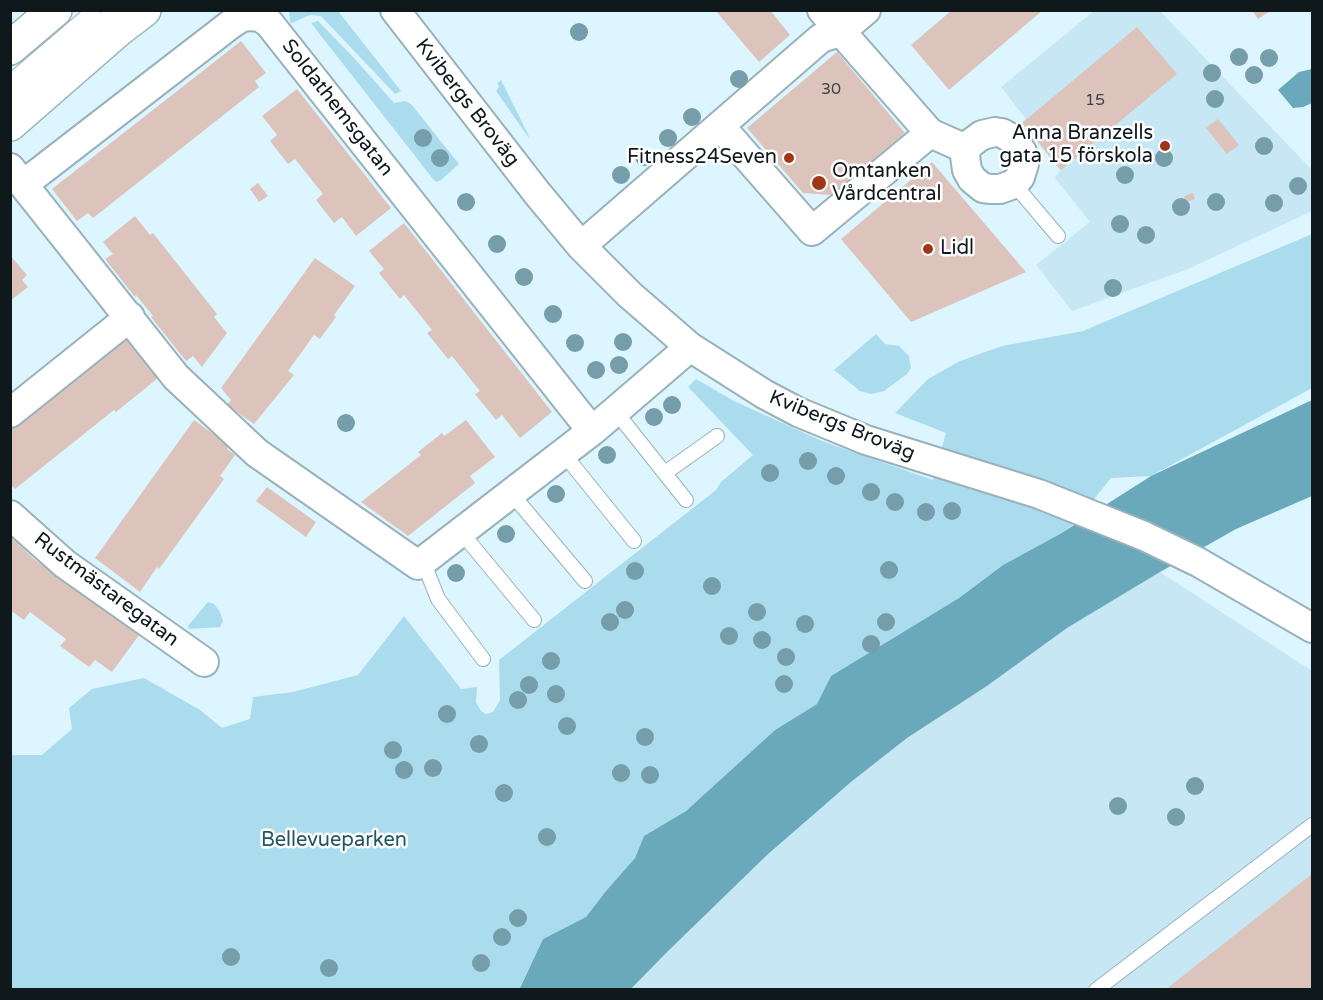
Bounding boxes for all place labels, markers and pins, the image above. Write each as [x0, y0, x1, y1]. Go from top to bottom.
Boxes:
place label: Anna Branzells gata 15 förskola [999, 122, 1153, 169]
marker: Anna Branzells gata 15 förskola [1158, 139, 1172, 153]
place label: Fitness24Seven [627, 146, 777, 170]
marker: Fitness24Seven [782, 151, 796, 165]
place label: Omtanken Vårdcentral [832, 160, 941, 207]
marker: Omtanken Vårdcentral [810, 174, 828, 192]
place label: Lidl [940, 237, 974, 261]
marker: Lidl [921, 242, 935, 256]

